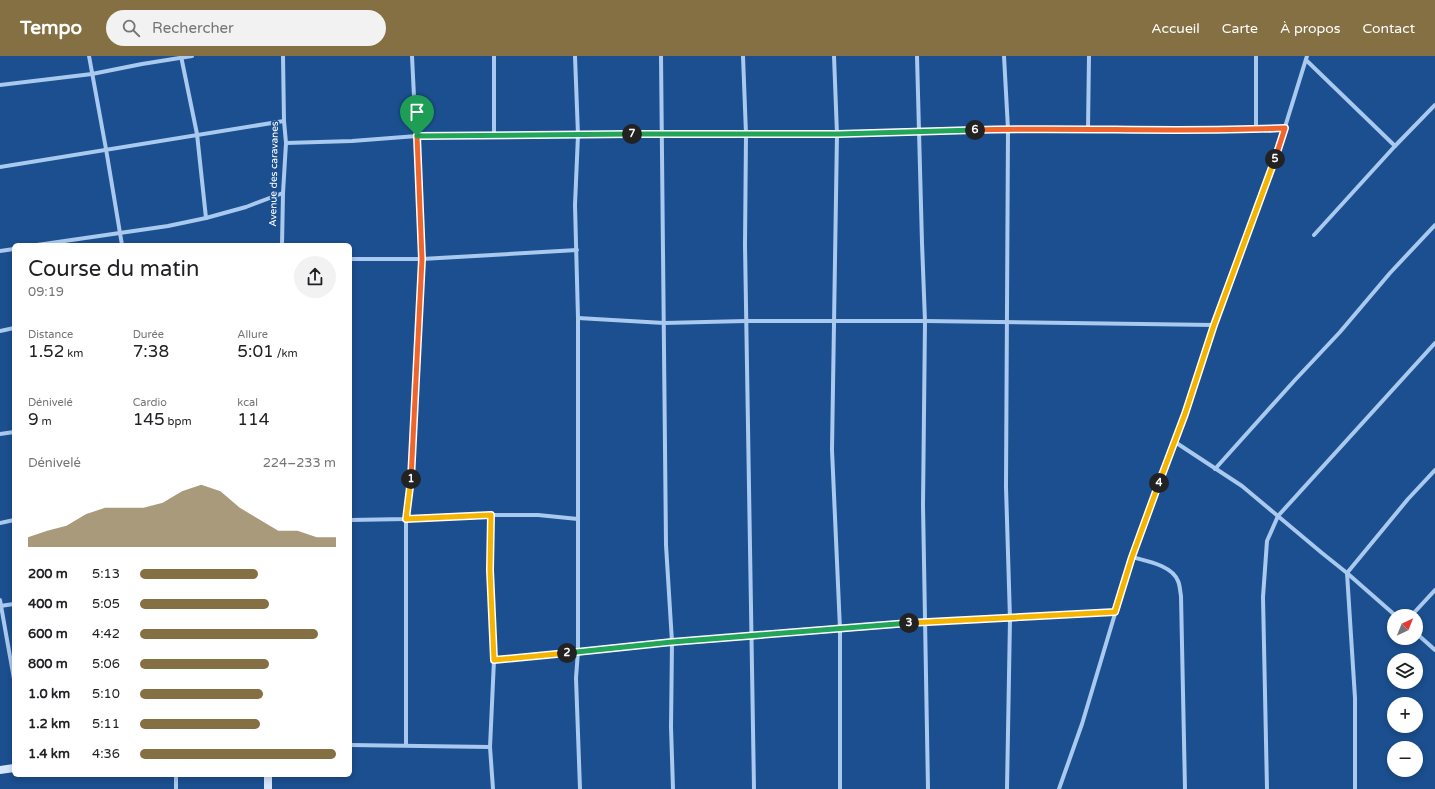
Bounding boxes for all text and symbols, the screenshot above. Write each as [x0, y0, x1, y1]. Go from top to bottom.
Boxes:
search box [106, 10, 386, 46]
text: Tempo [20, 17, 82, 39]
icon: search [120, 17, 142, 39]
text: Rechercher [152, 19, 234, 37]
text: Accueil [1151, 20, 1200, 37]
text: Carte [1222, 20, 1258, 37]
text: À propos [1280, 20, 1341, 37]
text: Contact [1363, 20, 1415, 37]
pin [400, 95, 434, 136]
icon: arrive [406, 101, 428, 123]
pin: 6 [965, 120, 985, 140]
street label: Avenue des caravanes [267, 121, 281, 227]
text: 6 [972, 123, 978, 136]
pin: 7 [622, 124, 642, 144]
text: 7 [629, 127, 635, 140]
pin: 5 [1265, 149, 1285, 169]
text: 5 [1272, 152, 1278, 165]
text: Course du matin [28, 256, 199, 282]
button: share [294, 256, 336, 298]
text: 09:19 [28, 284, 64, 300]
text: Distance [28, 328, 73, 341]
text: Durée [133, 328, 164, 341]
text: Allure [237, 328, 268, 341]
text: 1.52 [28, 341, 64, 362]
text: 7:38 [133, 341, 169, 362]
text: 5:01 [237, 341, 274, 362]
text: km [64, 347, 83, 360]
text: /km [274, 347, 298, 360]
text: Dénivelé [28, 396, 73, 409]
text: Cardio [133, 396, 167, 409]
text: kcal [237, 396, 258, 409]
text: 9 [28, 409, 39, 430]
text: 145 [133, 409, 165, 430]
text: 114 [237, 409, 269, 430]
text: m [39, 415, 52, 428]
text: bpm [165, 415, 192, 428]
text: Dénivelé [28, 455, 81, 471]
text: 224–233 m [263, 455, 336, 471]
pin: 1 [401, 469, 421, 489]
text: 1 [408, 472, 414, 485]
pin: 4 [1149, 473, 1169, 493]
text: 4 [1156, 476, 1162, 489]
text: 200 m [28, 566, 68, 582]
text: 5:13 [92, 566, 120, 582]
text: 400 m [28, 596, 68, 612]
text: 5:05 [92, 596, 120, 612]
north arrow [1387, 609, 1423, 645]
map controls [1387, 609, 1423, 777]
pin: 3 [899, 613, 919, 633]
text: 3 [906, 616, 912, 629]
text: 600 m [28, 626, 68, 642]
text: 4:42 [92, 626, 120, 642]
pin: 2 [557, 643, 577, 663]
text: 2 [564, 646, 570, 659]
button: layers [1387, 653, 1423, 689]
text: 800 m [28, 656, 68, 672]
text: 5:06 [92, 656, 120, 672]
text: 1.0 km [28, 686, 70, 702]
text: 5:10 [92, 686, 120, 702]
button: + [1387, 697, 1423, 733]
text: 1.2 km [28, 716, 70, 732]
text: 5:11 [92, 716, 120, 732]
button: − [1387, 741, 1423, 777]
text: 1.4 km [28, 746, 70, 762]
text: 4:36 [92, 746, 120, 762]

